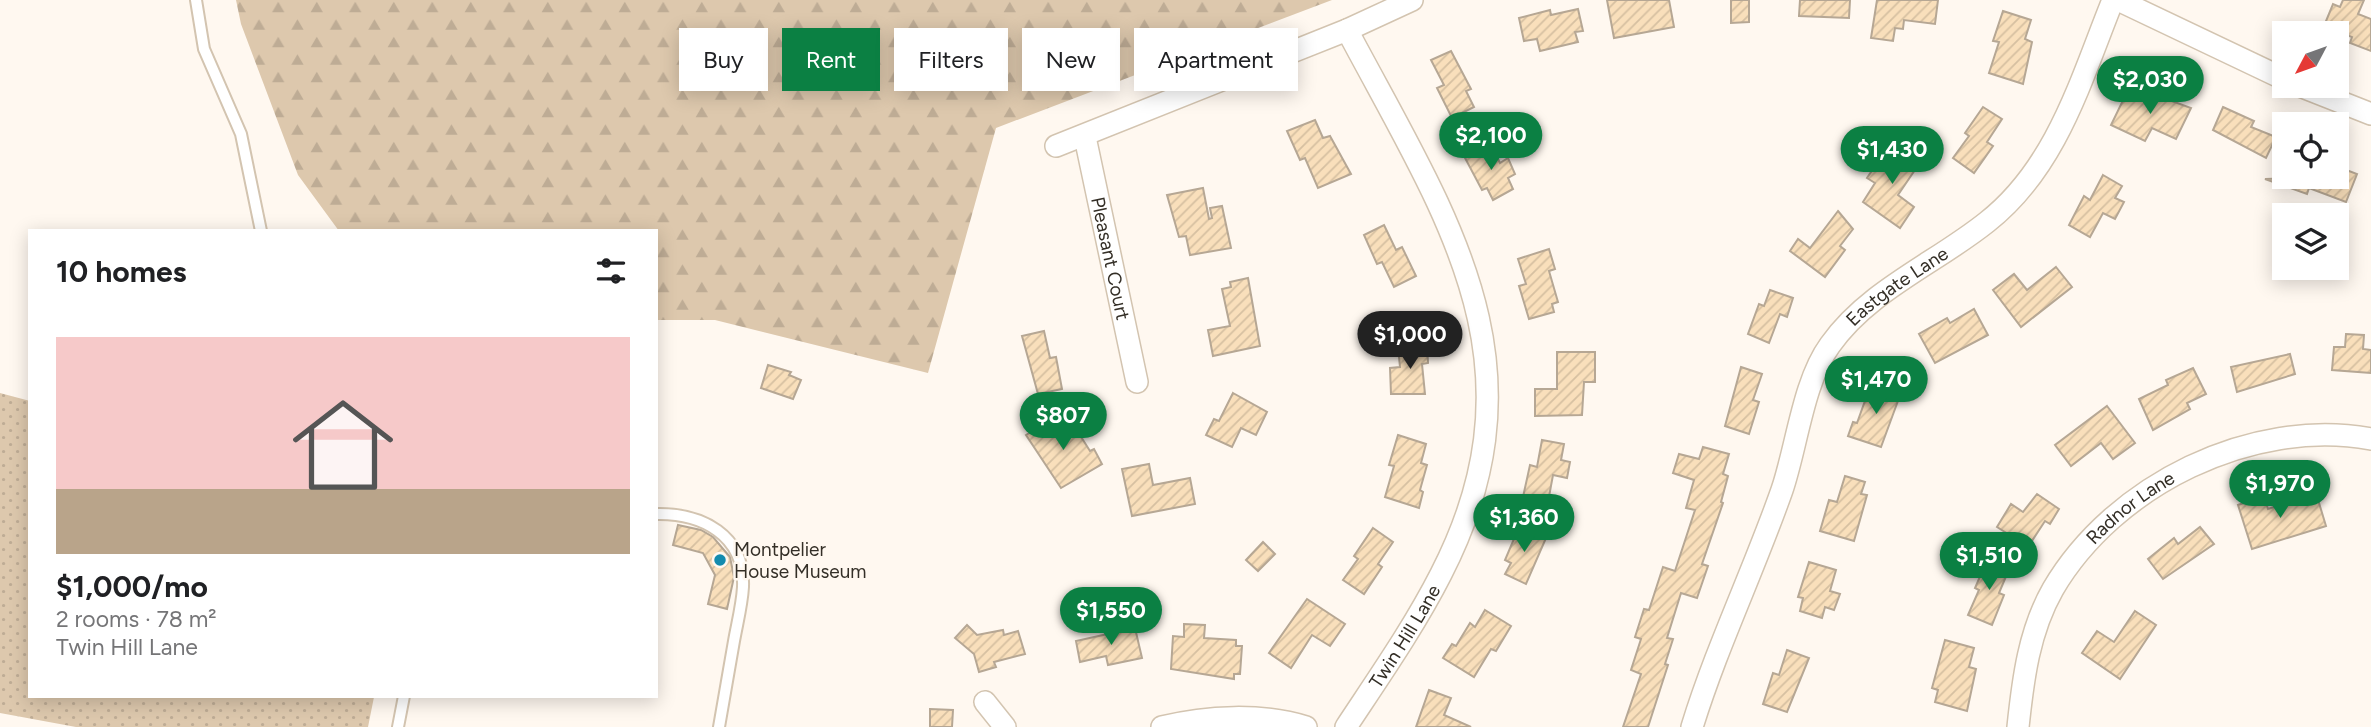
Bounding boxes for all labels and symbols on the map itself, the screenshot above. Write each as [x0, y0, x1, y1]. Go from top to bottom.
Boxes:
north arrow [2272, 21, 2348, 98]
pin: $2,030 [2093, 57, 2207, 116]
pin: $2,100 [1434, 113, 1548, 172]
pin: $1,430 [1835, 127, 1949, 186]
street label: Pleasant Court [1086, 195, 1135, 322]
street label: Eastgate Lane [1841, 242, 1953, 331]
pin: $1,000 [1353, 312, 1467, 371]
pin: $1,470 [1819, 356, 1933, 416]
pin: $807 [1022, 392, 1104, 452]
pin: $1,970 [2223, 461, 2337, 520]
street label: Radnor Lane [2081, 466, 2179, 549]
pin: $1,360 [1467, 494, 1581, 554]
pin: $1,510 [1932, 532, 2046, 592]
place label: Montpelier House Museum [734, 538, 867, 583]
marker: Montpelier House Museum [712, 552, 728, 568]
street label: Twin Hill Lane [1364, 581, 1445, 693]
pin: $1,550 [1054, 588, 1168, 647]

